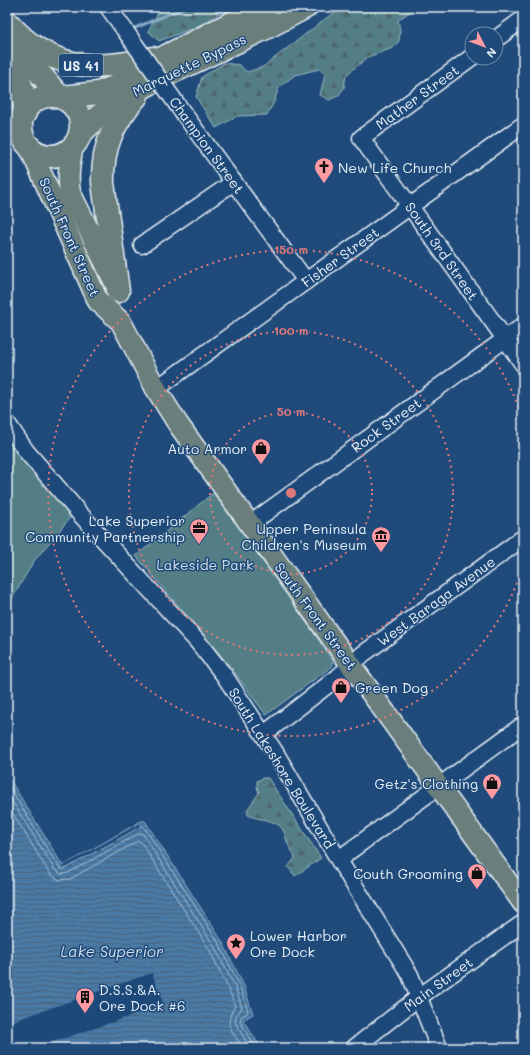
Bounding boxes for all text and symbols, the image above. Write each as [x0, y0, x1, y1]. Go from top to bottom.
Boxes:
north arrow [464, 26, 504, 66]
street label: Marquette Bypass [129, 29, 249, 101]
text: N [483, 45, 500, 61]
road number: US 41 [59, 54, 103, 76]
street label: Mather Street [372, 60, 462, 134]
street label: Champion Street [165, 93, 249, 197]
church icon: New Life Church [313, 156, 335, 184]
place label: New Life Church [338, 158, 451, 177]
street label: South Front Street [35, 174, 105, 300]
street label: South 3rd Street [401, 198, 483, 304]
street label: Fisher Street [297, 222, 383, 292]
text: 150 m [274, 241, 308, 257]
text: 100 m [274, 322, 308, 338]
street label: Rock Street [347, 393, 425, 457]
text: 50 m [277, 403, 305, 419]
shop icon: Auto Armor [250, 437, 272, 465]
place label: Auto Armor [168, 439, 247, 458]
centre of rings [284, 486, 298, 500]
place label: Lake Superior Community Partnership [25, 511, 185, 546]
office icon: Lake Superior Community Partnership [188, 517, 210, 545]
place label: Upper Peninsula Children's Museum [242, 519, 367, 554]
museum icon: Upper Peninsula Children's Museum [370, 525, 392, 553]
street label: West Baraga Avenue [373, 552, 499, 650]
park label: Lakeside Park [156, 555, 254, 574]
street label: South Front Street [271, 558, 361, 674]
shop icon: Green Dog [330, 676, 352, 704]
place label: Green Dog [355, 678, 428, 697]
street label: South Lakeshore Boulevard [224, 684, 340, 852]
shop icon: Getz's Clothing [481, 772, 503, 800]
place label: Getz's Clothing [375, 774, 478, 793]
shop icon: Couth Grooming [466, 862, 488, 890]
place label: Couth Grooming [353, 864, 463, 883]
place label: Lower Harbor Ore Dock [250, 926, 347, 961]
place icon: Lower Harbor Ore Dock [225, 932, 247, 960]
water label: Lake Superior [60, 941, 164, 961]
street label: Main Street [400, 953, 476, 1015]
place label: D.S.S.&A. Ore Dock #6 [99, 980, 185, 1015]
building icon: D.S.S.&A. Ore Dock #6 [74, 986, 96, 1014]

